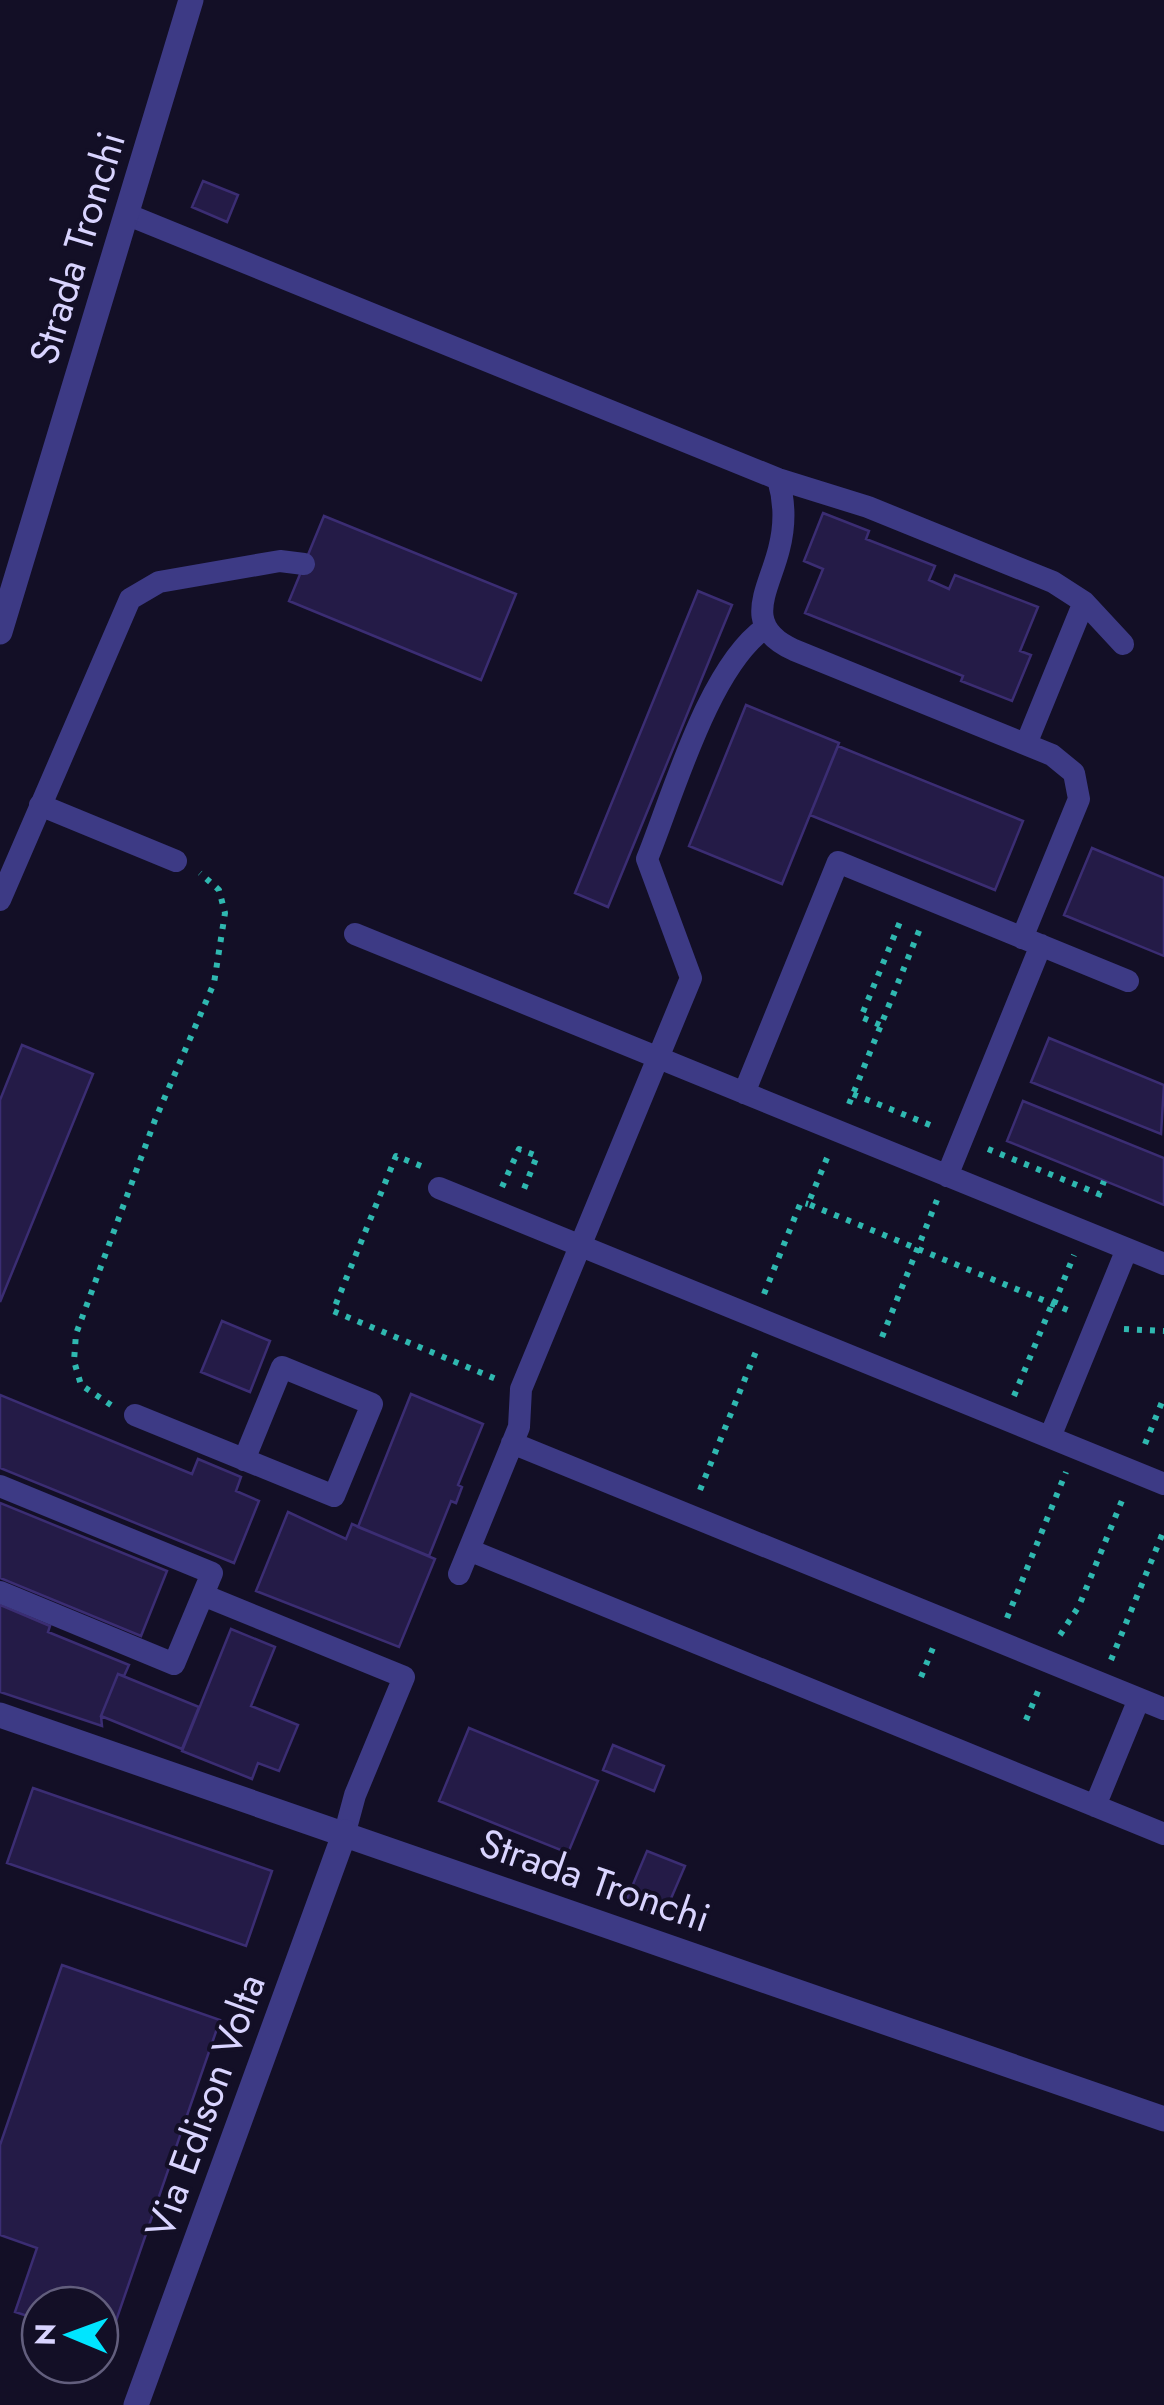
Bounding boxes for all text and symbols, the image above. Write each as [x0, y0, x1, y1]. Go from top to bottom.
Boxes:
street label: Strada Tronchi [14, 125, 140, 371]
street label: Strada Tronchi [472, 1813, 718, 1947]
street label: Via Edison Volta [130, 1966, 280, 2246]
north arrow [20, 2285, 120, 2385]
text: N [25, 2323, 66, 2346]

